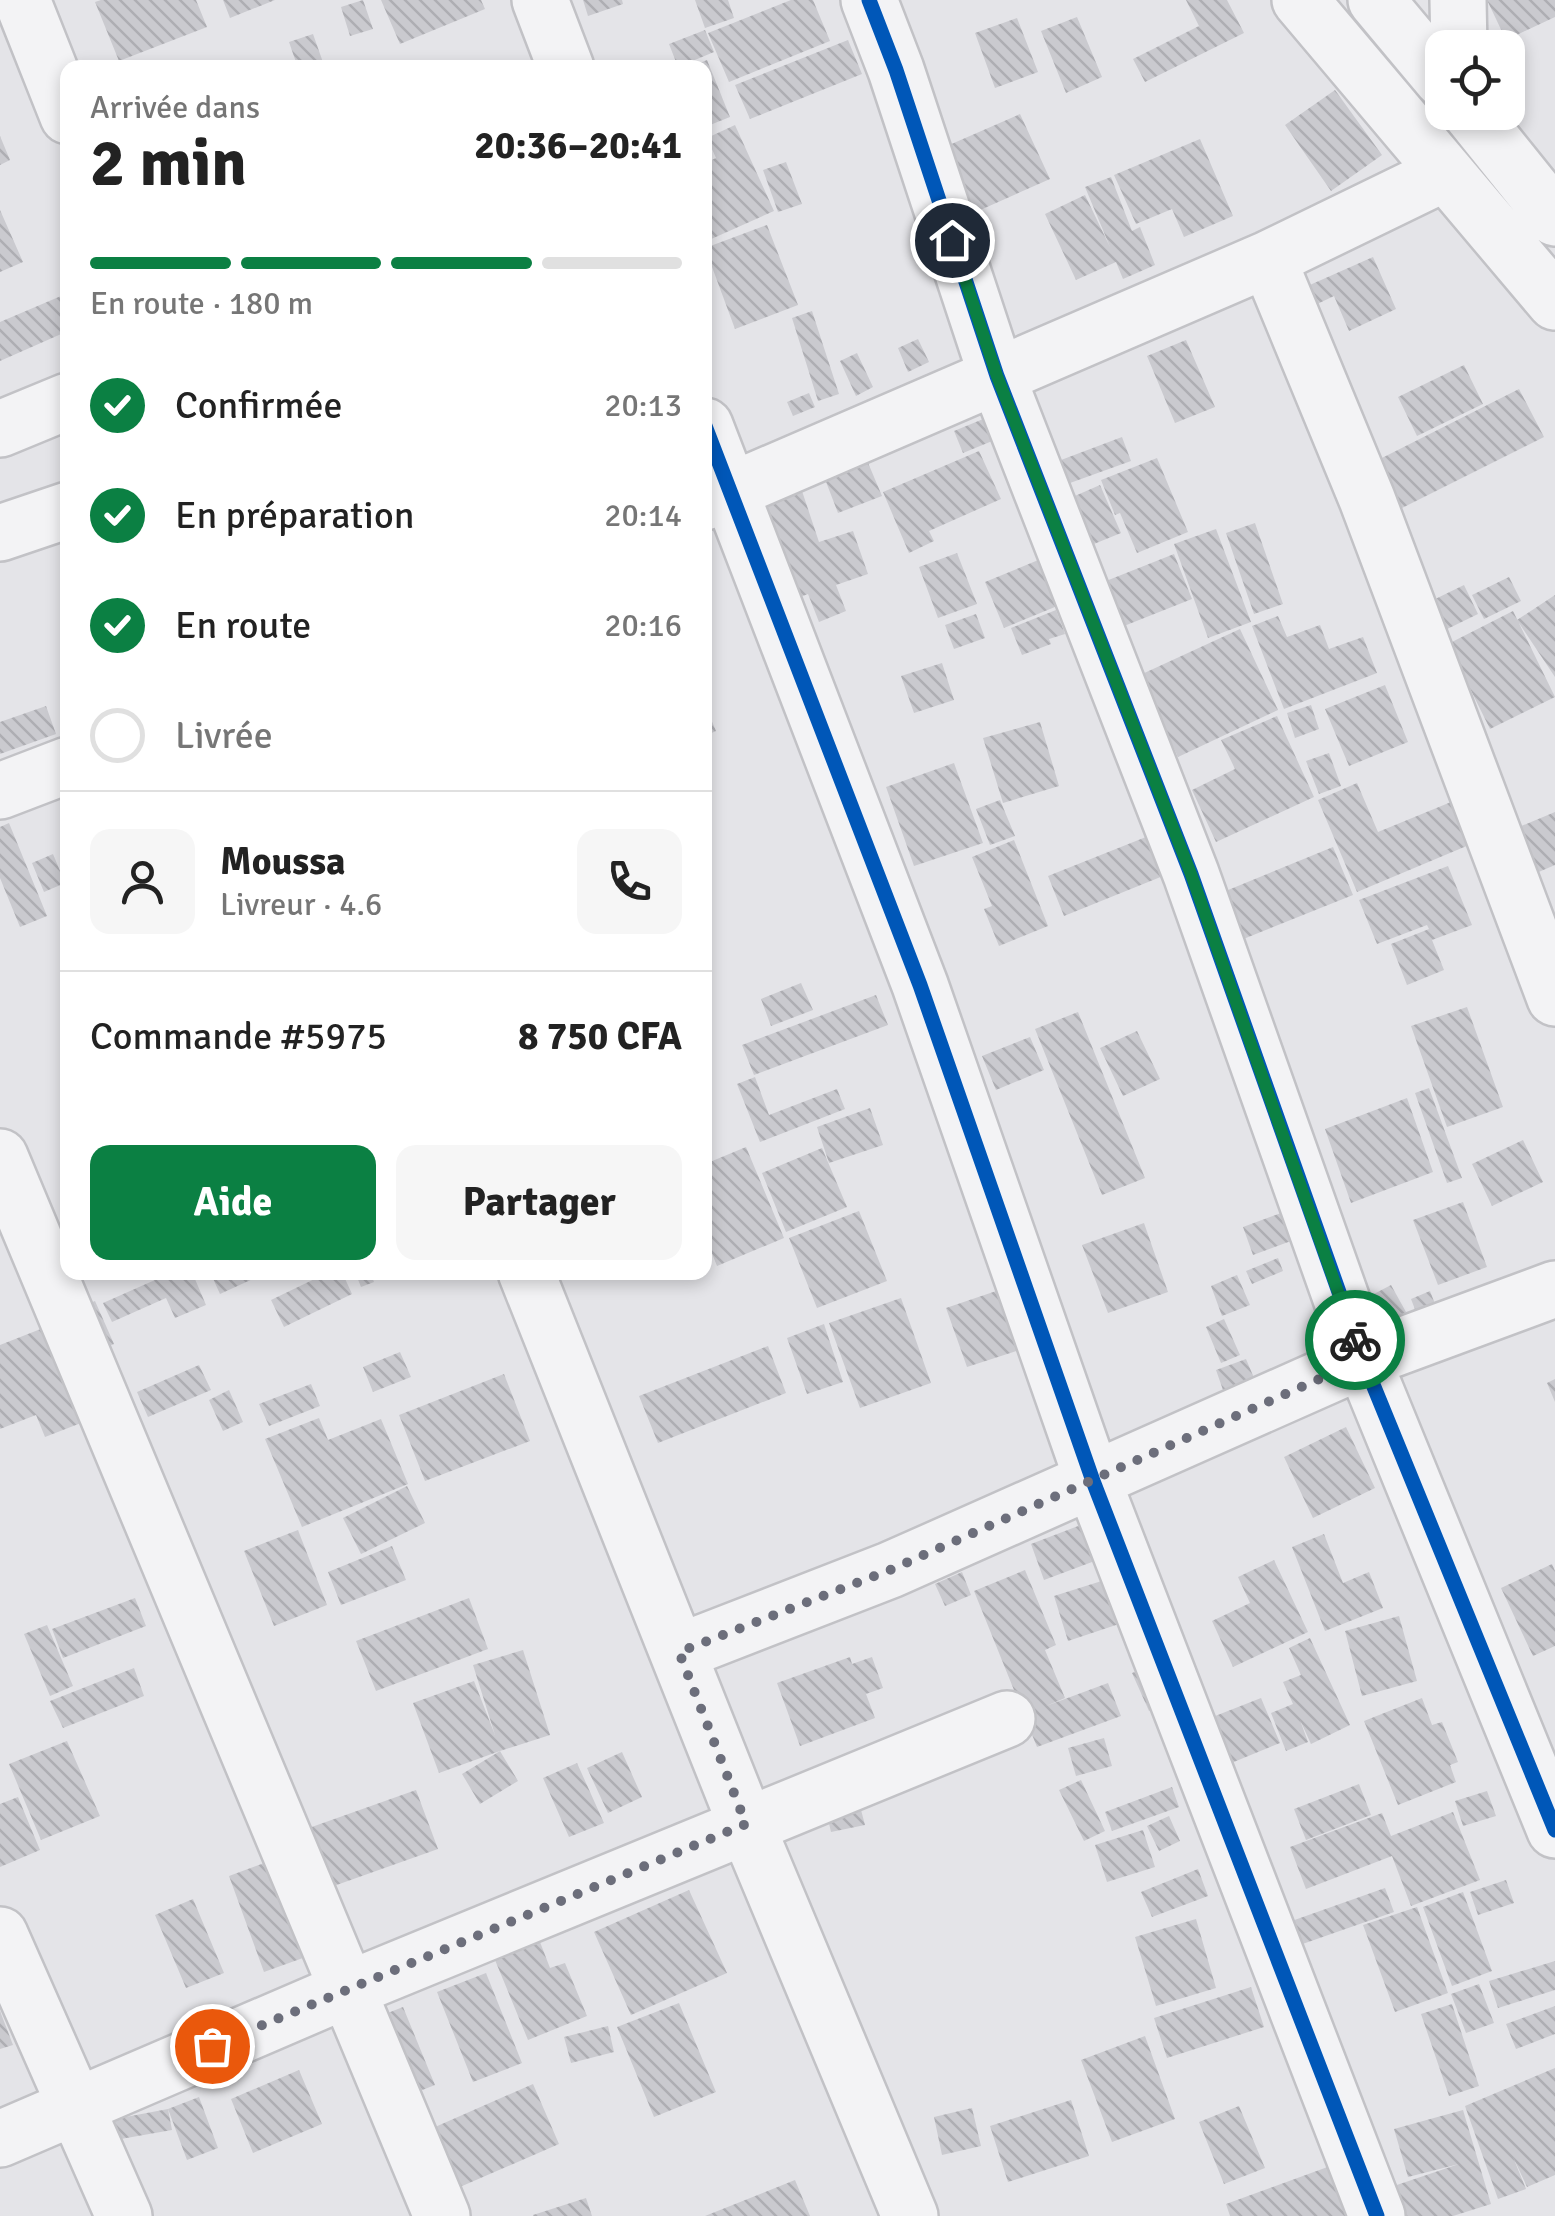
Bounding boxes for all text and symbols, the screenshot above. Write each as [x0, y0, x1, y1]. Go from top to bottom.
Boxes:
map controls [1425, 30, 1525, 130]
button: locate [1425, 30, 1525, 130]
text: Arrivée dans [90, 88, 260, 127]
text: 20:36–20:41 [474, 122, 682, 169]
text: 2 min [90, 124, 247, 204]
pin [910, 198, 995, 283]
icon: home [925, 213, 980, 268]
text: En route · 180 m [90, 284, 313, 323]
icon: check [90, 378, 145, 433]
text: Confirmée [175, 382, 343, 429]
text: 20:13 [604, 386, 682, 425]
icon: check [90, 488, 145, 543]
text: En préparation [175, 492, 414, 539]
text: 20:14 [604, 496, 682, 535]
icon: check [90, 598, 145, 653]
text: En route [175, 602, 311, 649]
text: 20:16 [604, 606, 682, 645]
text: Livrée [175, 712, 273, 759]
button: person [90, 829, 195, 934]
button: phone [577, 829, 682, 934]
text: Moussa [220, 838, 346, 885]
text: Livreur · 4.6 [220, 885, 382, 924]
text: Commande #5975 [90, 1013, 387, 1060]
text: 8 750 CFA [518, 1013, 682, 1060]
button: Aide [90, 1145, 376, 1260]
button: Partager [396, 1145, 682, 1260]
courier [1305, 1290, 1405, 1390]
icon: bike [1328, 1313, 1383, 1368]
pin [170, 2004, 255, 2089]
icon: bag [185, 2019, 240, 2074]

